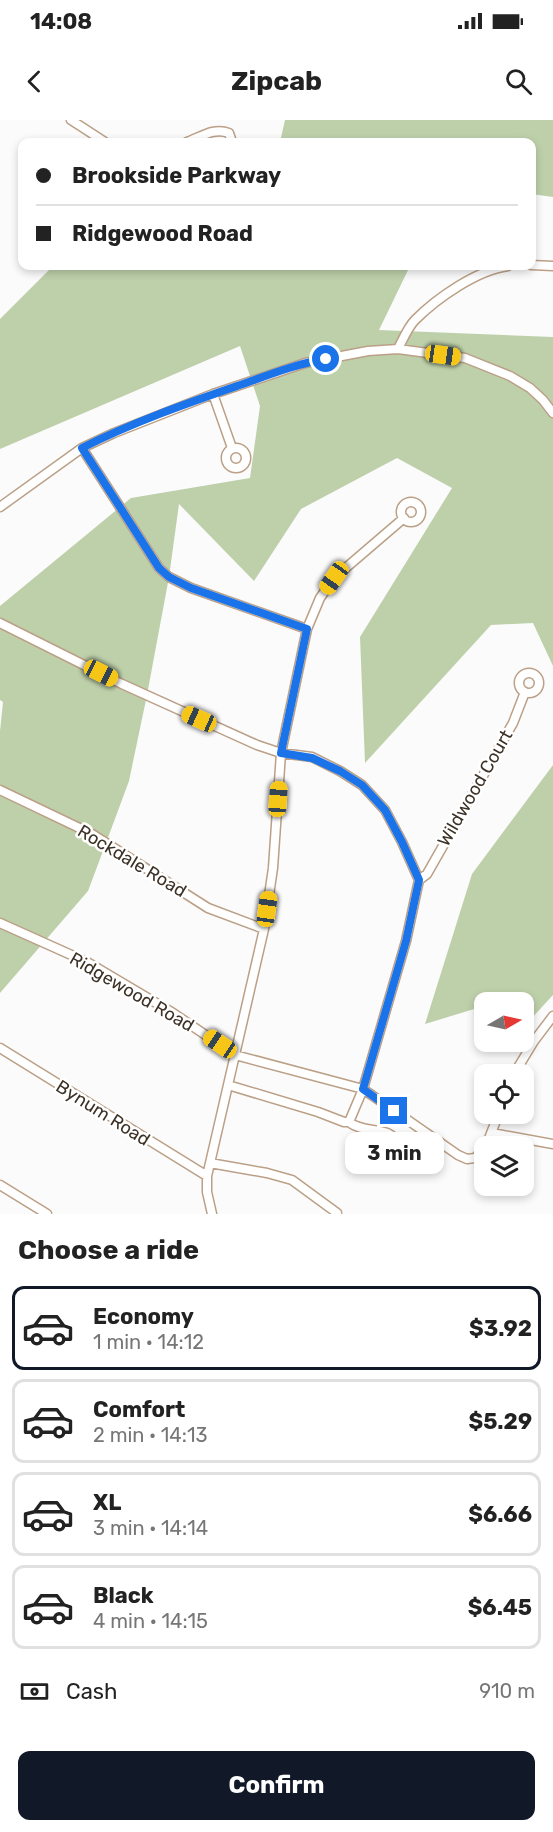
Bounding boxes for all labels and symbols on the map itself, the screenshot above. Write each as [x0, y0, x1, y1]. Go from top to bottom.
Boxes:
car [424, 344, 462, 366]
route start [312, 345, 339, 372]
car [316, 558, 352, 598]
car [81, 657, 121, 689]
car [179, 703, 219, 735]
street label: Wildwood Court [433, 726, 517, 850]
car [268, 780, 288, 818]
street label: Rockdale Road [74, 820, 190, 902]
car [256, 890, 278, 928]
street label: Ridgewood Road [66, 947, 198, 1037]
north arrow [474, 992, 534, 1052]
car [200, 1026, 240, 1062]
street label: Bynum Road [52, 1075, 154, 1151]
route end [380, 1097, 407, 1124]
callout: 3 min [344, 1132, 444, 1174]

